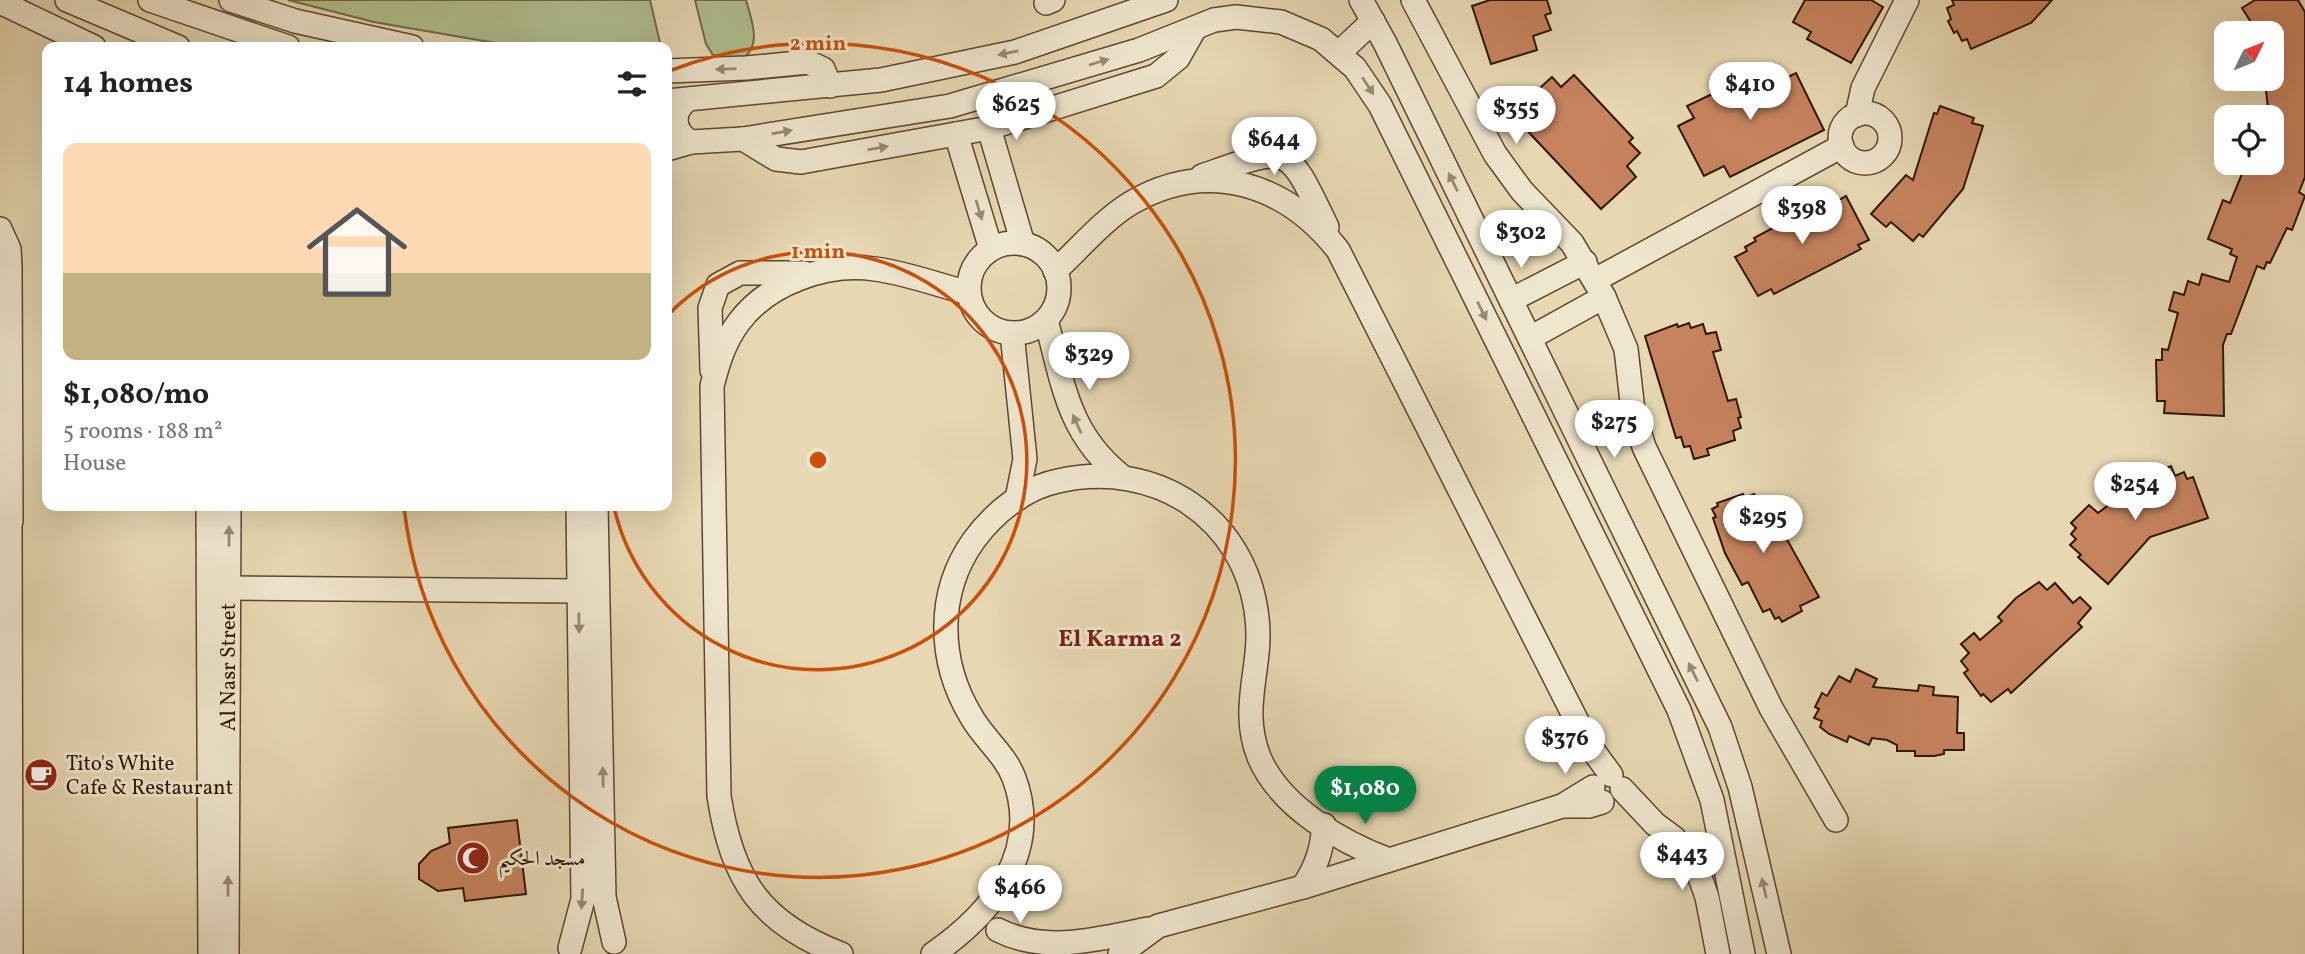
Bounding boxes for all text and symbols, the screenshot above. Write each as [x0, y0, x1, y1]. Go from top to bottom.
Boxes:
north arrow [2214, 21, 2284, 91]
map controls [2214, 21, 2284, 175]
text: 2 min [790, 30, 846, 59]
one-way arrow [997, 48, 1019, 59]
one-way arrow [1089, 56, 1110, 66]
pin: $410 [1709, 62, 1791, 122]
text: 14 homes [63, 63, 193, 105]
one-way arrow [715, 64, 737, 75]
icon: filters [613, 65, 651, 103]
text: $410 [1725, 69, 1775, 101]
one-way arrow [1362, 77, 1375, 96]
pin: $625 [975, 82, 1057, 142]
pin: $355 [1475, 86, 1557, 146]
text: $625 [992, 89, 1040, 121]
text: $355 [1493, 93, 1539, 125]
button: locate [2214, 105, 2284, 175]
pin: $644 [1233, 118, 1315, 177]
text: $644 [1247, 124, 1301, 156]
one-way arrow [771, 126, 793, 137]
one-way arrow [867, 142, 889, 153]
one-way arrow [1447, 172, 1459, 192]
pin: $398 [1761, 187, 1843, 246]
icon: home [294, 189, 420, 315]
text: $398 [1777, 193, 1827, 225]
one-way arrow [974, 200, 984, 221]
pin: $302 [1480, 210, 1562, 270]
text: $302 [1496, 217, 1546, 249]
text: 1 min [791, 238, 845, 267]
one-way arrow [1476, 301, 1487, 321]
pin: $329 [1048, 332, 1130, 392]
text: $329 [1064, 339, 1114, 371]
text: $1,080/mo [63, 374, 209, 416]
pin: $275 [1573, 400, 1655, 460]
text: $275 [1591, 407, 1637, 439]
one-way arrow [1071, 413, 1082, 434]
text: 5 rooms · 188 m² [63, 416, 222, 448]
text: House [63, 448, 126, 480]
centre of rings [806, 448, 830, 472]
pin: $254 [2094, 462, 2176, 522]
text: $254 [2110, 469, 2160, 501]
pin: $295 [1722, 496, 1804, 555]
text: $295 [1739, 502, 1787, 534]
one-way arrow [223, 525, 235, 547]
street label: Al Nasr Street [215, 603, 244, 731]
one-way arrow [573, 612, 585, 634]
district label: El Karma 2 [1058, 623, 1182, 657]
one-way arrow [1688, 662, 1699, 682]
pin: $376 [1524, 716, 1606, 776]
text: $376 [1541, 723, 1589, 755]
place label: Tito's White Cafe & Restaurant [66, 750, 233, 803]
cafe icon: Tito's White Cafe & Restaurant [22, 756, 60, 794]
one-way arrow [597, 766, 608, 788]
pin: $1,080 [1308, 766, 1422, 826]
text: $1,080 [1330, 773, 1400, 805]
pin: $443 [1641, 832, 1723, 892]
mosque icon: مسجد الحكيم [454, 839, 492, 877]
text: $443 [1656, 839, 1708, 871]
place label: مسجد الحكيم [498, 845, 585, 879]
pin: $466 [979, 866, 1061, 925]
text: $466 [994, 872, 1046, 904]
one-way arrow [222, 875, 233, 897]
one-way arrow [1758, 876, 1769, 898]
one-way arrow [576, 889, 587, 911]

